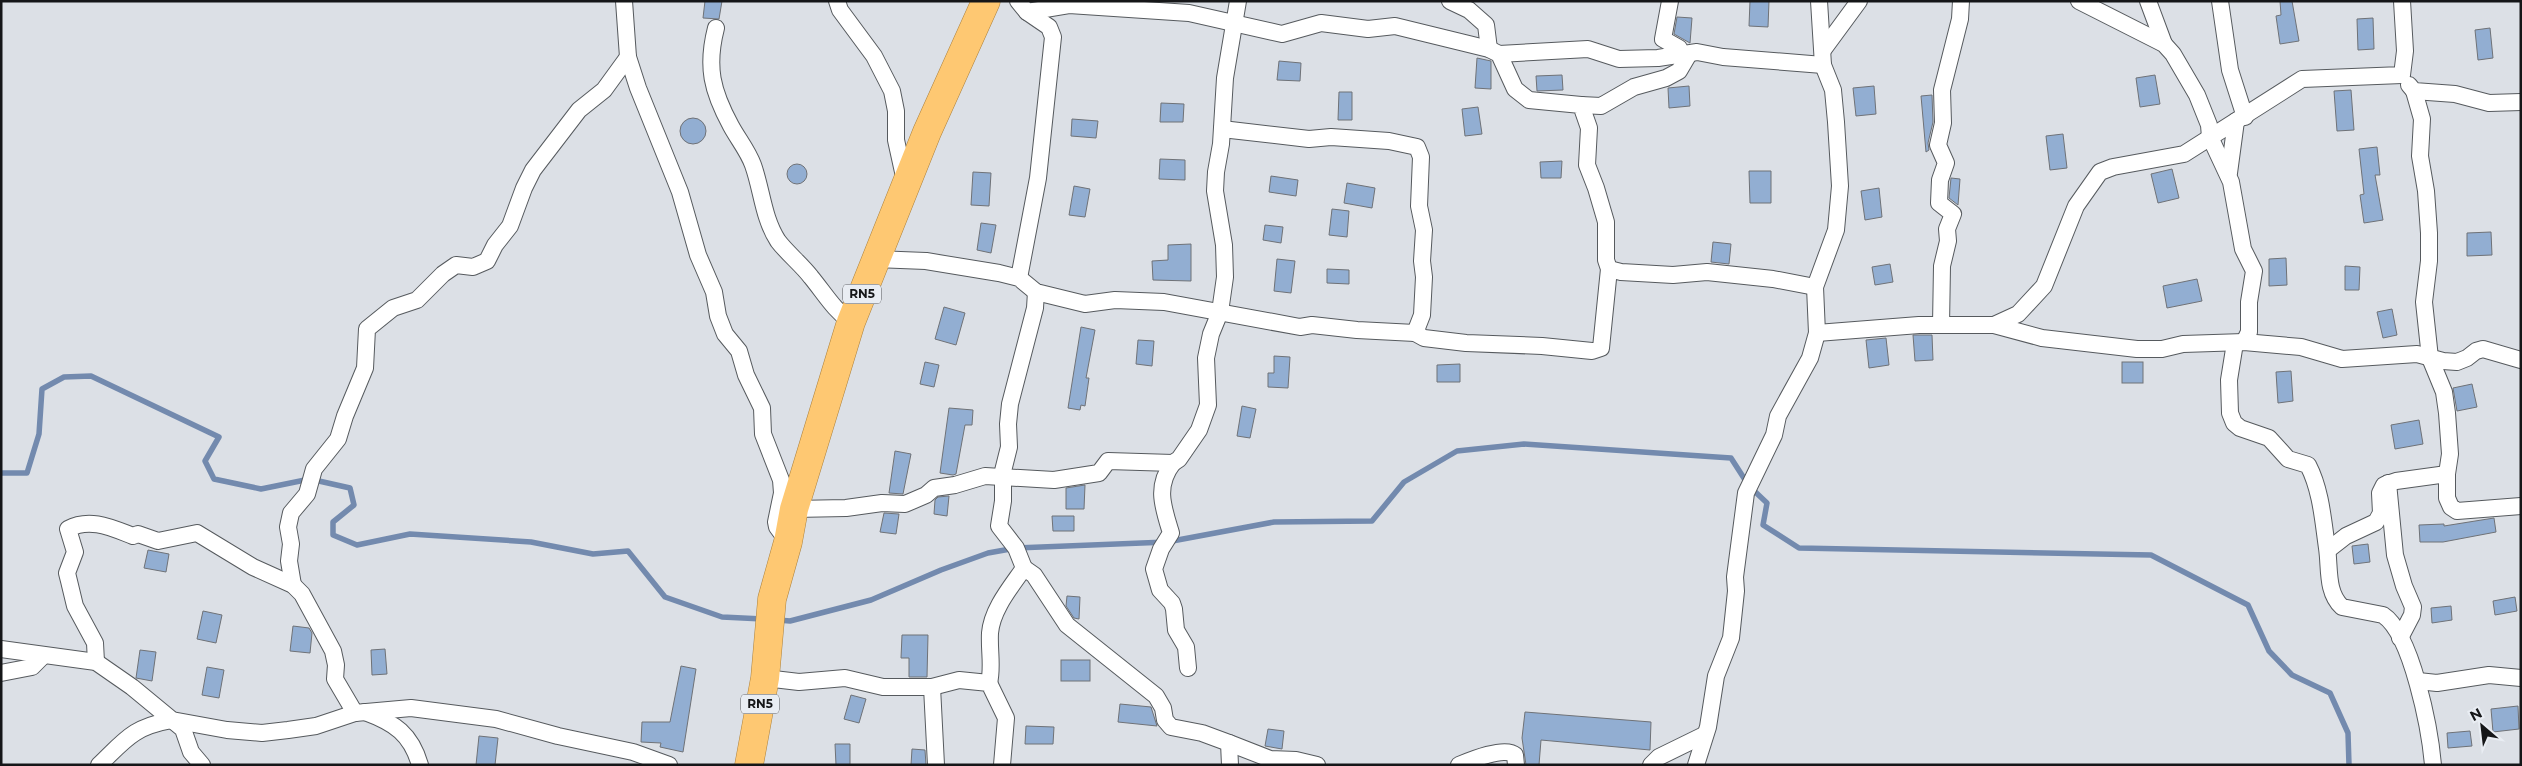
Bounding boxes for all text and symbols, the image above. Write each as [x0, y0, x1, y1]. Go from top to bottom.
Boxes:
road number: RN5 [843, 284, 881, 304]
road number: RN5 [741, 694, 779, 714]
north arrow [2457, 701, 2507, 751]
text: N [2467, 704, 2485, 725]

